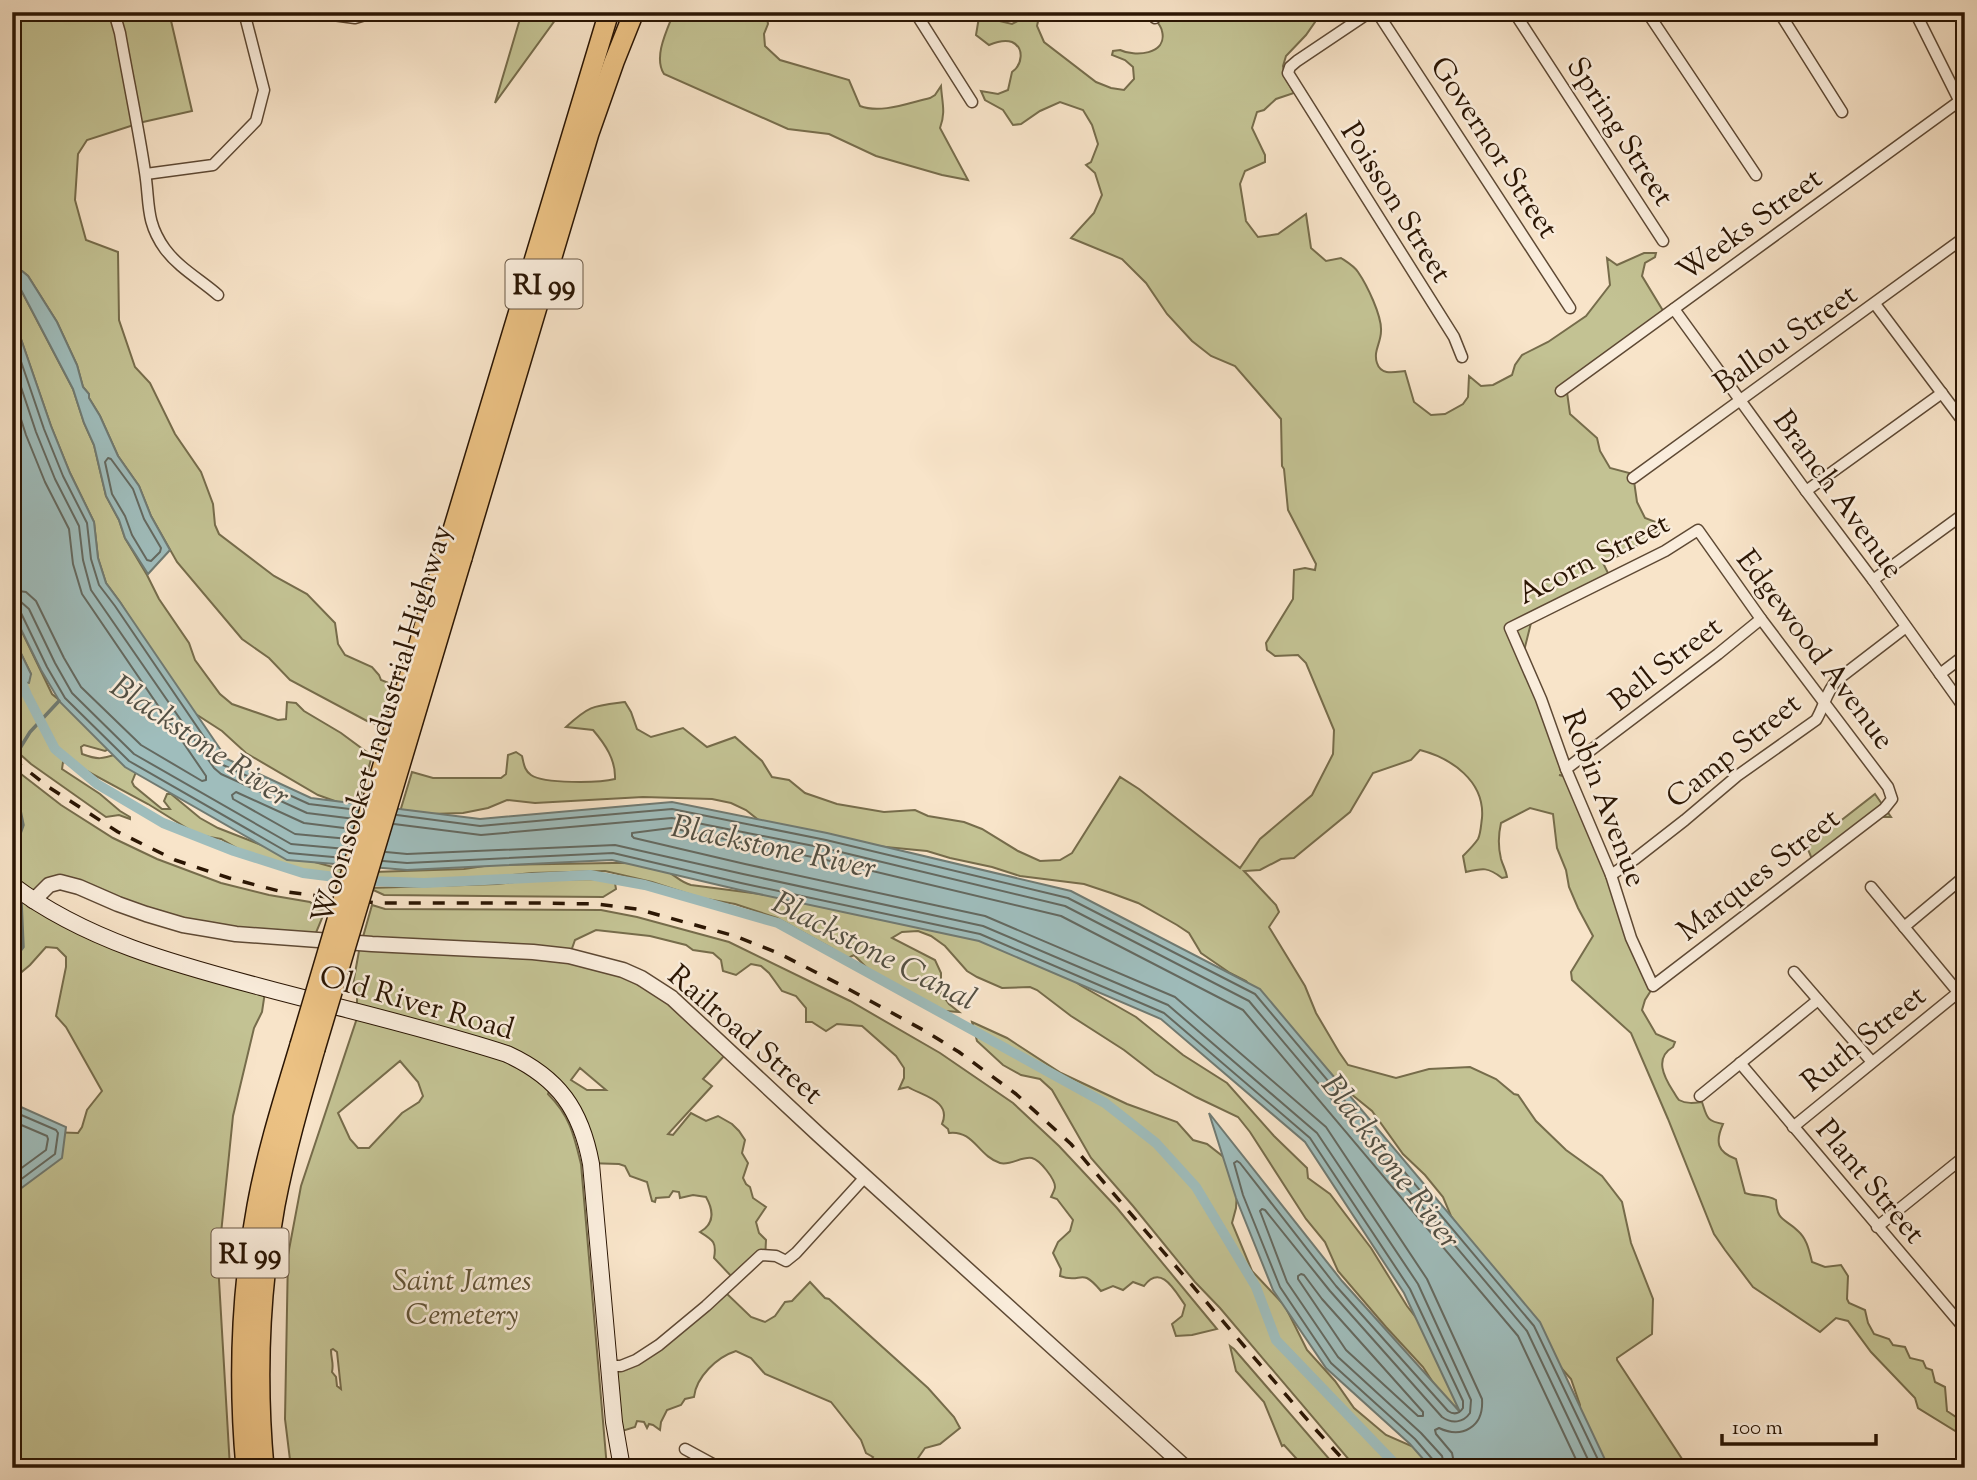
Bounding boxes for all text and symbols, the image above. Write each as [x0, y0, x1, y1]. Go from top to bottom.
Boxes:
street label: Governor Street [1418, 49, 1568, 248]
street label: Spring Street [1555, 49, 1683, 215]
street label: Poisson Street [1328, 115, 1461, 292]
street label: Weeks Street [1669, 159, 1832, 293]
road number: RI 99 [505, 260, 582, 308]
street label: Ballou Street [1706, 275, 1867, 405]
street label: Branch Avenue [1761, 402, 1913, 589]
street label: Acorn Street [1511, 503, 1678, 617]
street label: Woonsocket Industrial Highway [302, 520, 465, 930]
street label: Edgewood Avenue [1724, 541, 1904, 760]
street label: Bell Street [1601, 607, 1732, 723]
water label: Blackstone River [100, 665, 298, 820]
street label: Camp Street [1658, 684, 1811, 820]
street label: Robin Avenue [1549, 704, 1656, 893]
street label: Marques Street [1669, 799, 1850, 953]
water label: Blackstone River [667, 805, 880, 893]
water label: Blackstone Canal [763, 881, 984, 1024]
street label: Old River Road [314, 956, 519, 1053]
street label: Railroad Street [657, 956, 832, 1116]
street label: Ruth Street [1793, 976, 1936, 1104]
water label: Blackstone River [1309, 1066, 1471, 1260]
street label: Plant Street [1804, 1111, 1934, 1254]
road number: RI 99 [212, 1228, 288, 1278]
park label: Saint James Cemetery [392, 1261, 532, 1338]
scale bar [1722, 1403, 1876, 1447]
text: 100 m [1732, 1414, 1783, 1444]

